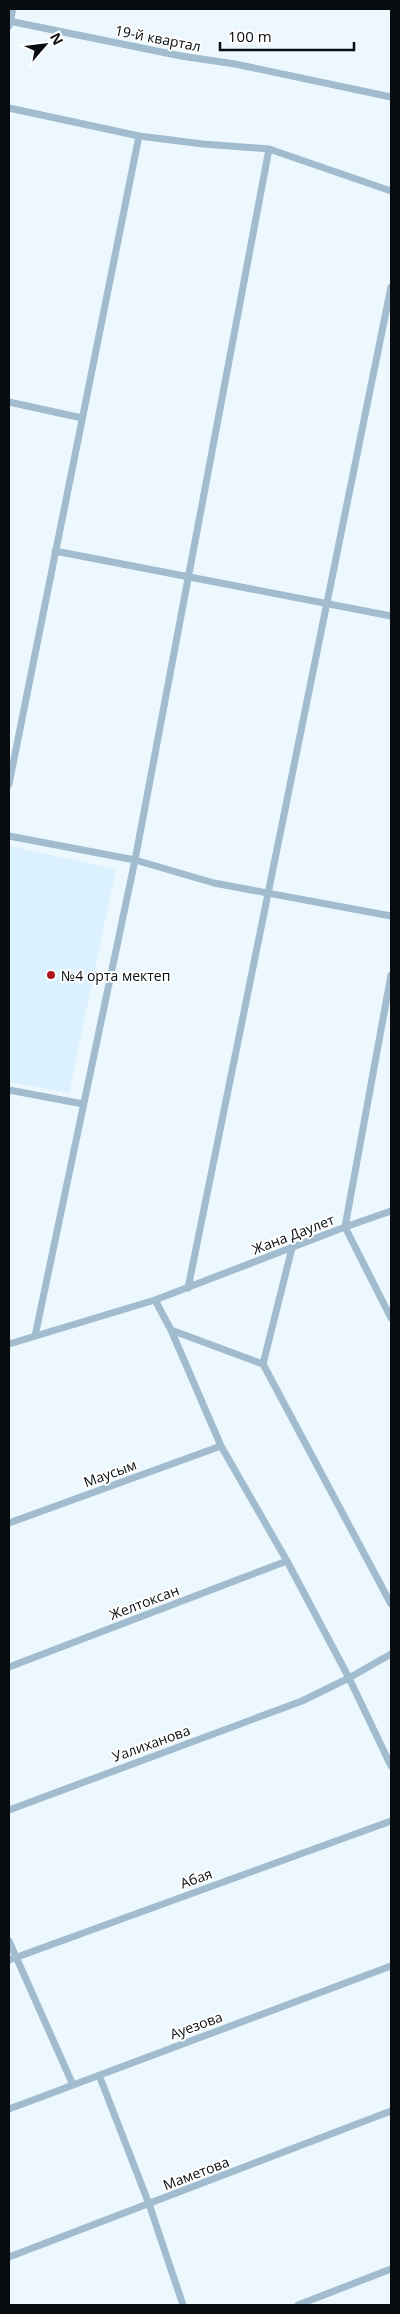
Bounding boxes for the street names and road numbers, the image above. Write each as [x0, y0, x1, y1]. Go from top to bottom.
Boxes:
street label: 19-й квартал [113, 20, 203, 56]
street label: Жана Даулет [249, 1209, 337, 1258]
street label: Маусым [81, 1455, 139, 1491]
street label: Желтоксан [106, 1580, 182, 1624]
street label: Уалиханова [109, 1720, 193, 1766]
street label: Абая [177, 1863, 215, 1893]
street label: Ауезова [167, 2007, 225, 2043]
street label: Маметова [160, 2152, 232, 2194]

